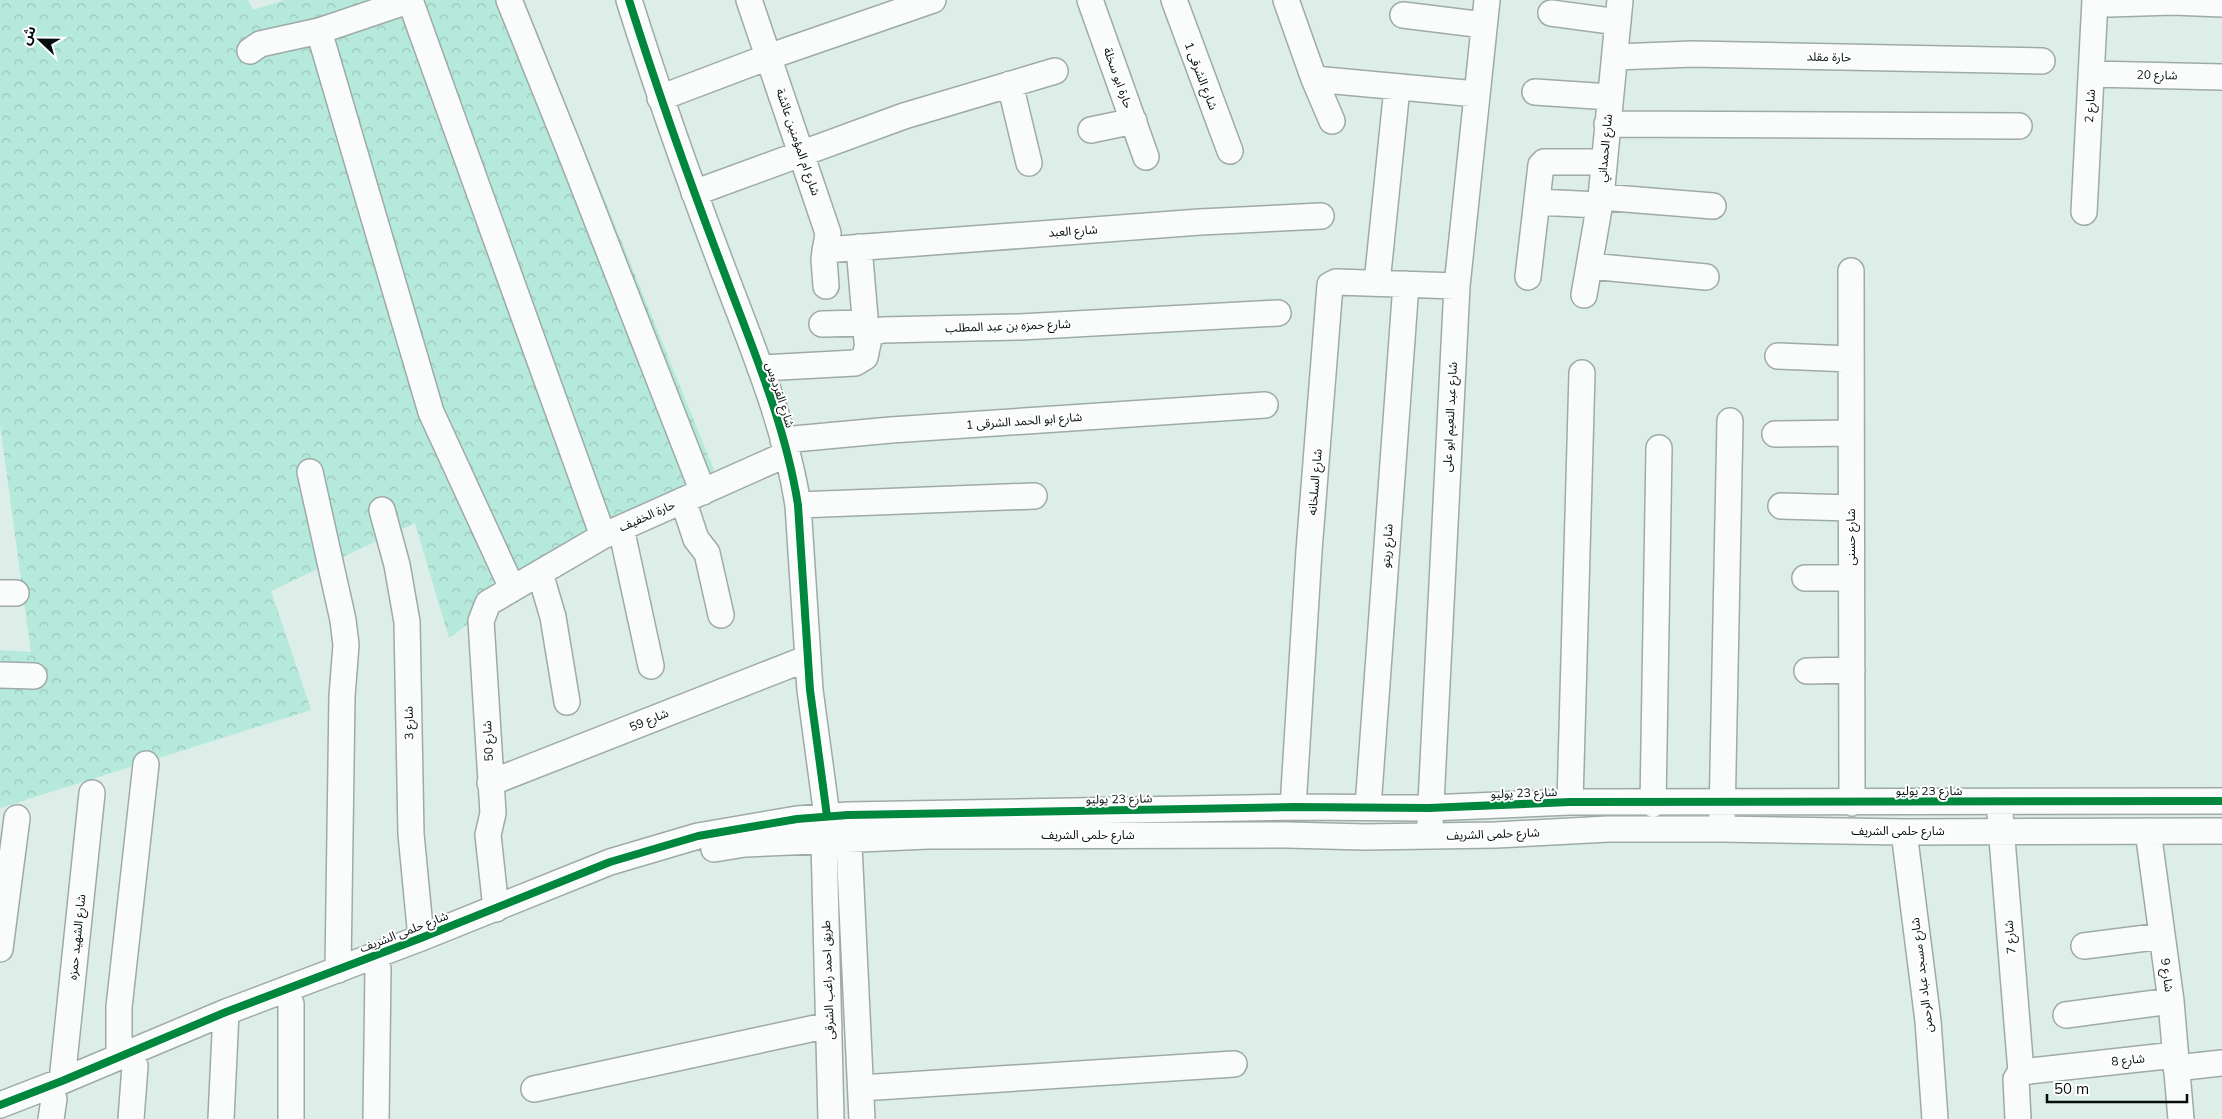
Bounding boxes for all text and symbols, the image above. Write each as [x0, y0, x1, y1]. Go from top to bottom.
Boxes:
north arrow [15, 15, 65, 65]
text: ش [16, 23, 40, 47]
street label: شارع الشرقى 1 [1180, 40, 1221, 113]
street label: حارة ابو سخلة [1100, 45, 1136, 110]
street label: حارة مقلد [1807, 49, 1851, 64]
street label: شارع 20 [2136, 67, 2178, 84]
street label: شارع ام المؤمنين عائشة [771, 86, 824, 198]
street label: شارع 2 [2081, 89, 2100, 123]
street label: شارع الحمداني [1594, 113, 1618, 183]
street label: شارع العبد [1048, 221, 1098, 242]
street label: شارع حمزه بن عبد المطلب [945, 316, 1071, 337]
street label: شارع الفردوس [761, 360, 798, 430]
street label: شارع عبد النعيم ابو على [1439, 362, 1462, 473]
street label: شارع ابو الحمد الشرقى 1 [965, 409, 1083, 434]
street label: شارع السلخانه [1304, 448, 1327, 516]
street label: حارة الخفيف [616, 497, 677, 535]
street label: شارع حسنى [1843, 509, 1860, 565]
street label: شارع ريتو [1377, 523, 1398, 569]
street label: شارع 59 [627, 705, 671, 736]
street label: شارع 3 [401, 706, 418, 740]
street label: شارع 50 [479, 720, 498, 762]
street label: شارع 23 يوليو [1896, 783, 1962, 800]
street label: شارع 23 يوليو [1490, 784, 1558, 803]
street label: شارع 23 يوليو [1086, 790, 1152, 809]
street label: شارع حلمى الشريف [1851, 823, 1945, 840]
street label: شارع حلمى الشريف [1446, 824, 1540, 845]
street label: شارع حلمى الشريف [1041, 827, 1135, 844]
street label: شارع الشهيد حمزه [65, 893, 90, 981]
street label: شارع حلمى الشريف [358, 908, 451, 957]
street label: شارع مسجد عباد الرحمن [1907, 916, 1938, 1033]
street label: شارع 7 [2001, 919, 2020, 955]
street label: طريق احمد راغب الشرقى [818, 920, 838, 1040]
street label: شارع 9 [2156, 957, 2177, 993]
street label: شارع 8 [2110, 1050, 2146, 1071]
scale bar [2047, 1072, 2187, 1104]
text: 50 m [2054, 1079, 2089, 1098]

